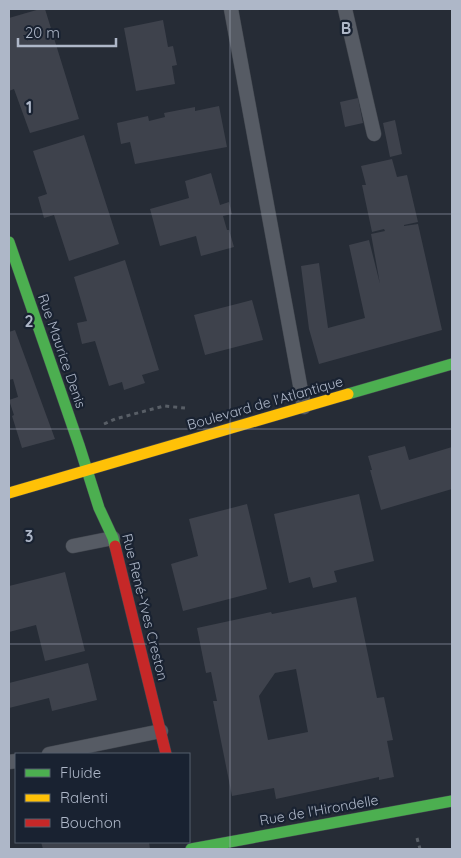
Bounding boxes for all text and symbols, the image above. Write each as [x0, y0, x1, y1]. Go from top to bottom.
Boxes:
scale bar [18, 15, 115, 47]
text: B [341, 18, 351, 38]
text: 20 m [25, 23, 60, 42]
text: 1 [26, 97, 32, 117]
street label: Rue Maurice Denis [34, 291, 90, 411]
text: 2 [24, 311, 34, 331]
street label: Boulevard de l'Atlantique [185, 372, 345, 434]
text: 3 [25, 526, 33, 546]
street label: Rue René-Yves Creston [118, 532, 172, 682]
legend [15, 753, 190, 843]
text: Fluide [60, 763, 101, 782]
text: Ralenti [60, 788, 108, 807]
street label: Rue de l'Hirondelle [258, 791, 380, 829]
text: Bouchon [60, 813, 121, 832]

